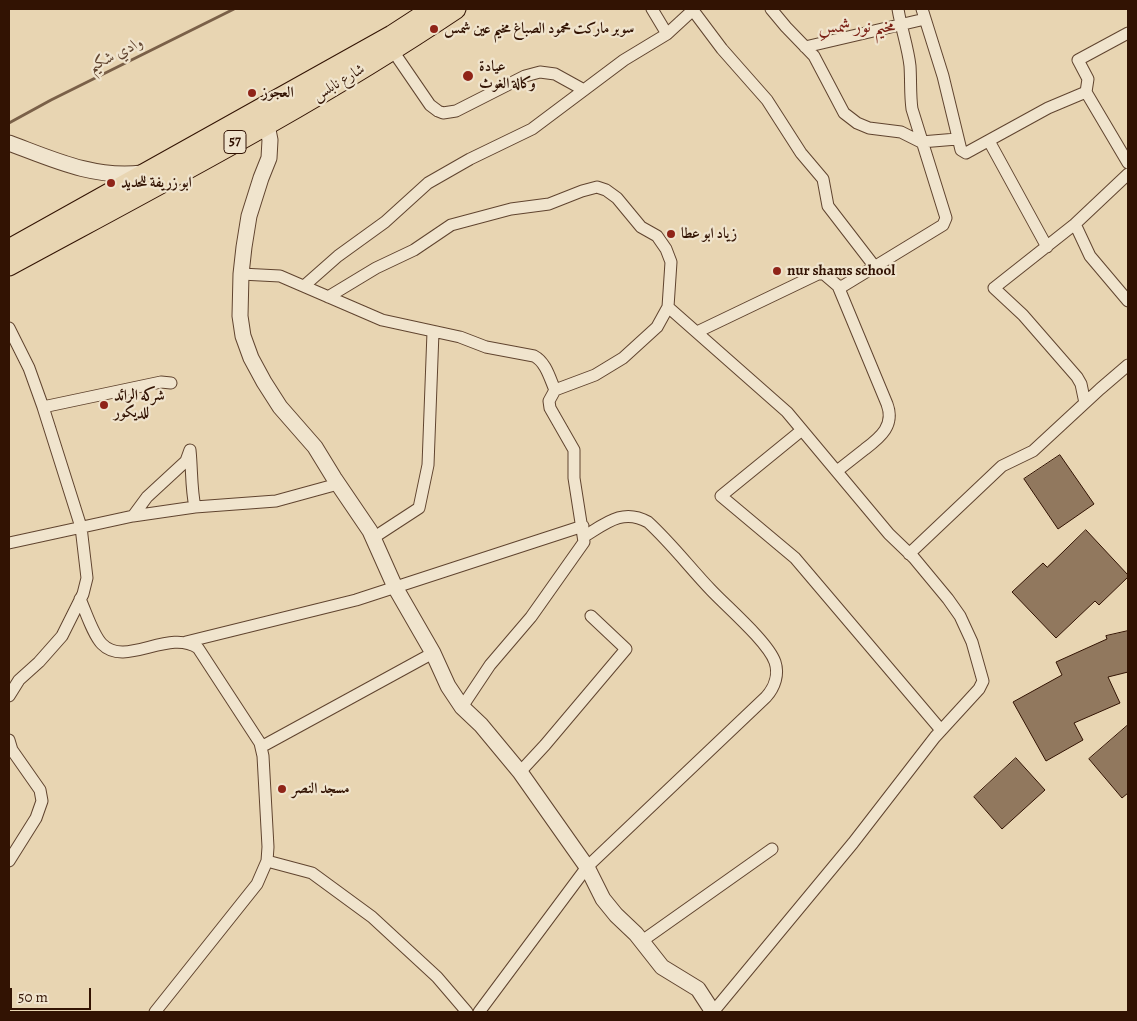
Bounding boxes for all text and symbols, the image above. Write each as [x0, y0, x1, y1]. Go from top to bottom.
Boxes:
district label: ِمخيم نور شمس [819, 17, 895, 39]
place label: سوبر ماركت محمود الصباغ مخيم عين شمس [444, 20, 634, 38]
marker: سوبر ماركت محمود الصباغ مخيم عين شمس [428, 23, 440, 35]
water label: وادي شكيم [85, 33, 147, 77]
place label: عيادة وكالة الغوث [479, 58, 536, 93]
street label: شارع نابلس [310, 61, 368, 105]
marker: عيادة وكالة الغوث [461, 69, 475, 83]
place label: العجوز [262, 84, 294, 102]
marker: العجوز [246, 87, 258, 99]
road number: 57 [224, 130, 246, 154]
place label: ابو زريفة للحديد [121, 174, 192, 192]
marker: ابو زريفة للحديد [105, 177, 117, 189]
place label: زياد ابو عطا [681, 225, 737, 243]
marker: زياد ابو عطا [665, 228, 677, 240]
place label: nur shams school [787, 262, 895, 280]
marker: nur shams school [771, 265, 783, 277]
place label: شركه الرائد للديكور [114, 387, 165, 422]
marker: شركه الرائد للديكور [98, 399, 110, 411]
place label: مسجد النصر [292, 780, 350, 798]
marker: مسجد النصر [276, 783, 288, 795]
scale bar [12, 978, 94, 1010]
text: 50 m [18, 987, 48, 1007]

